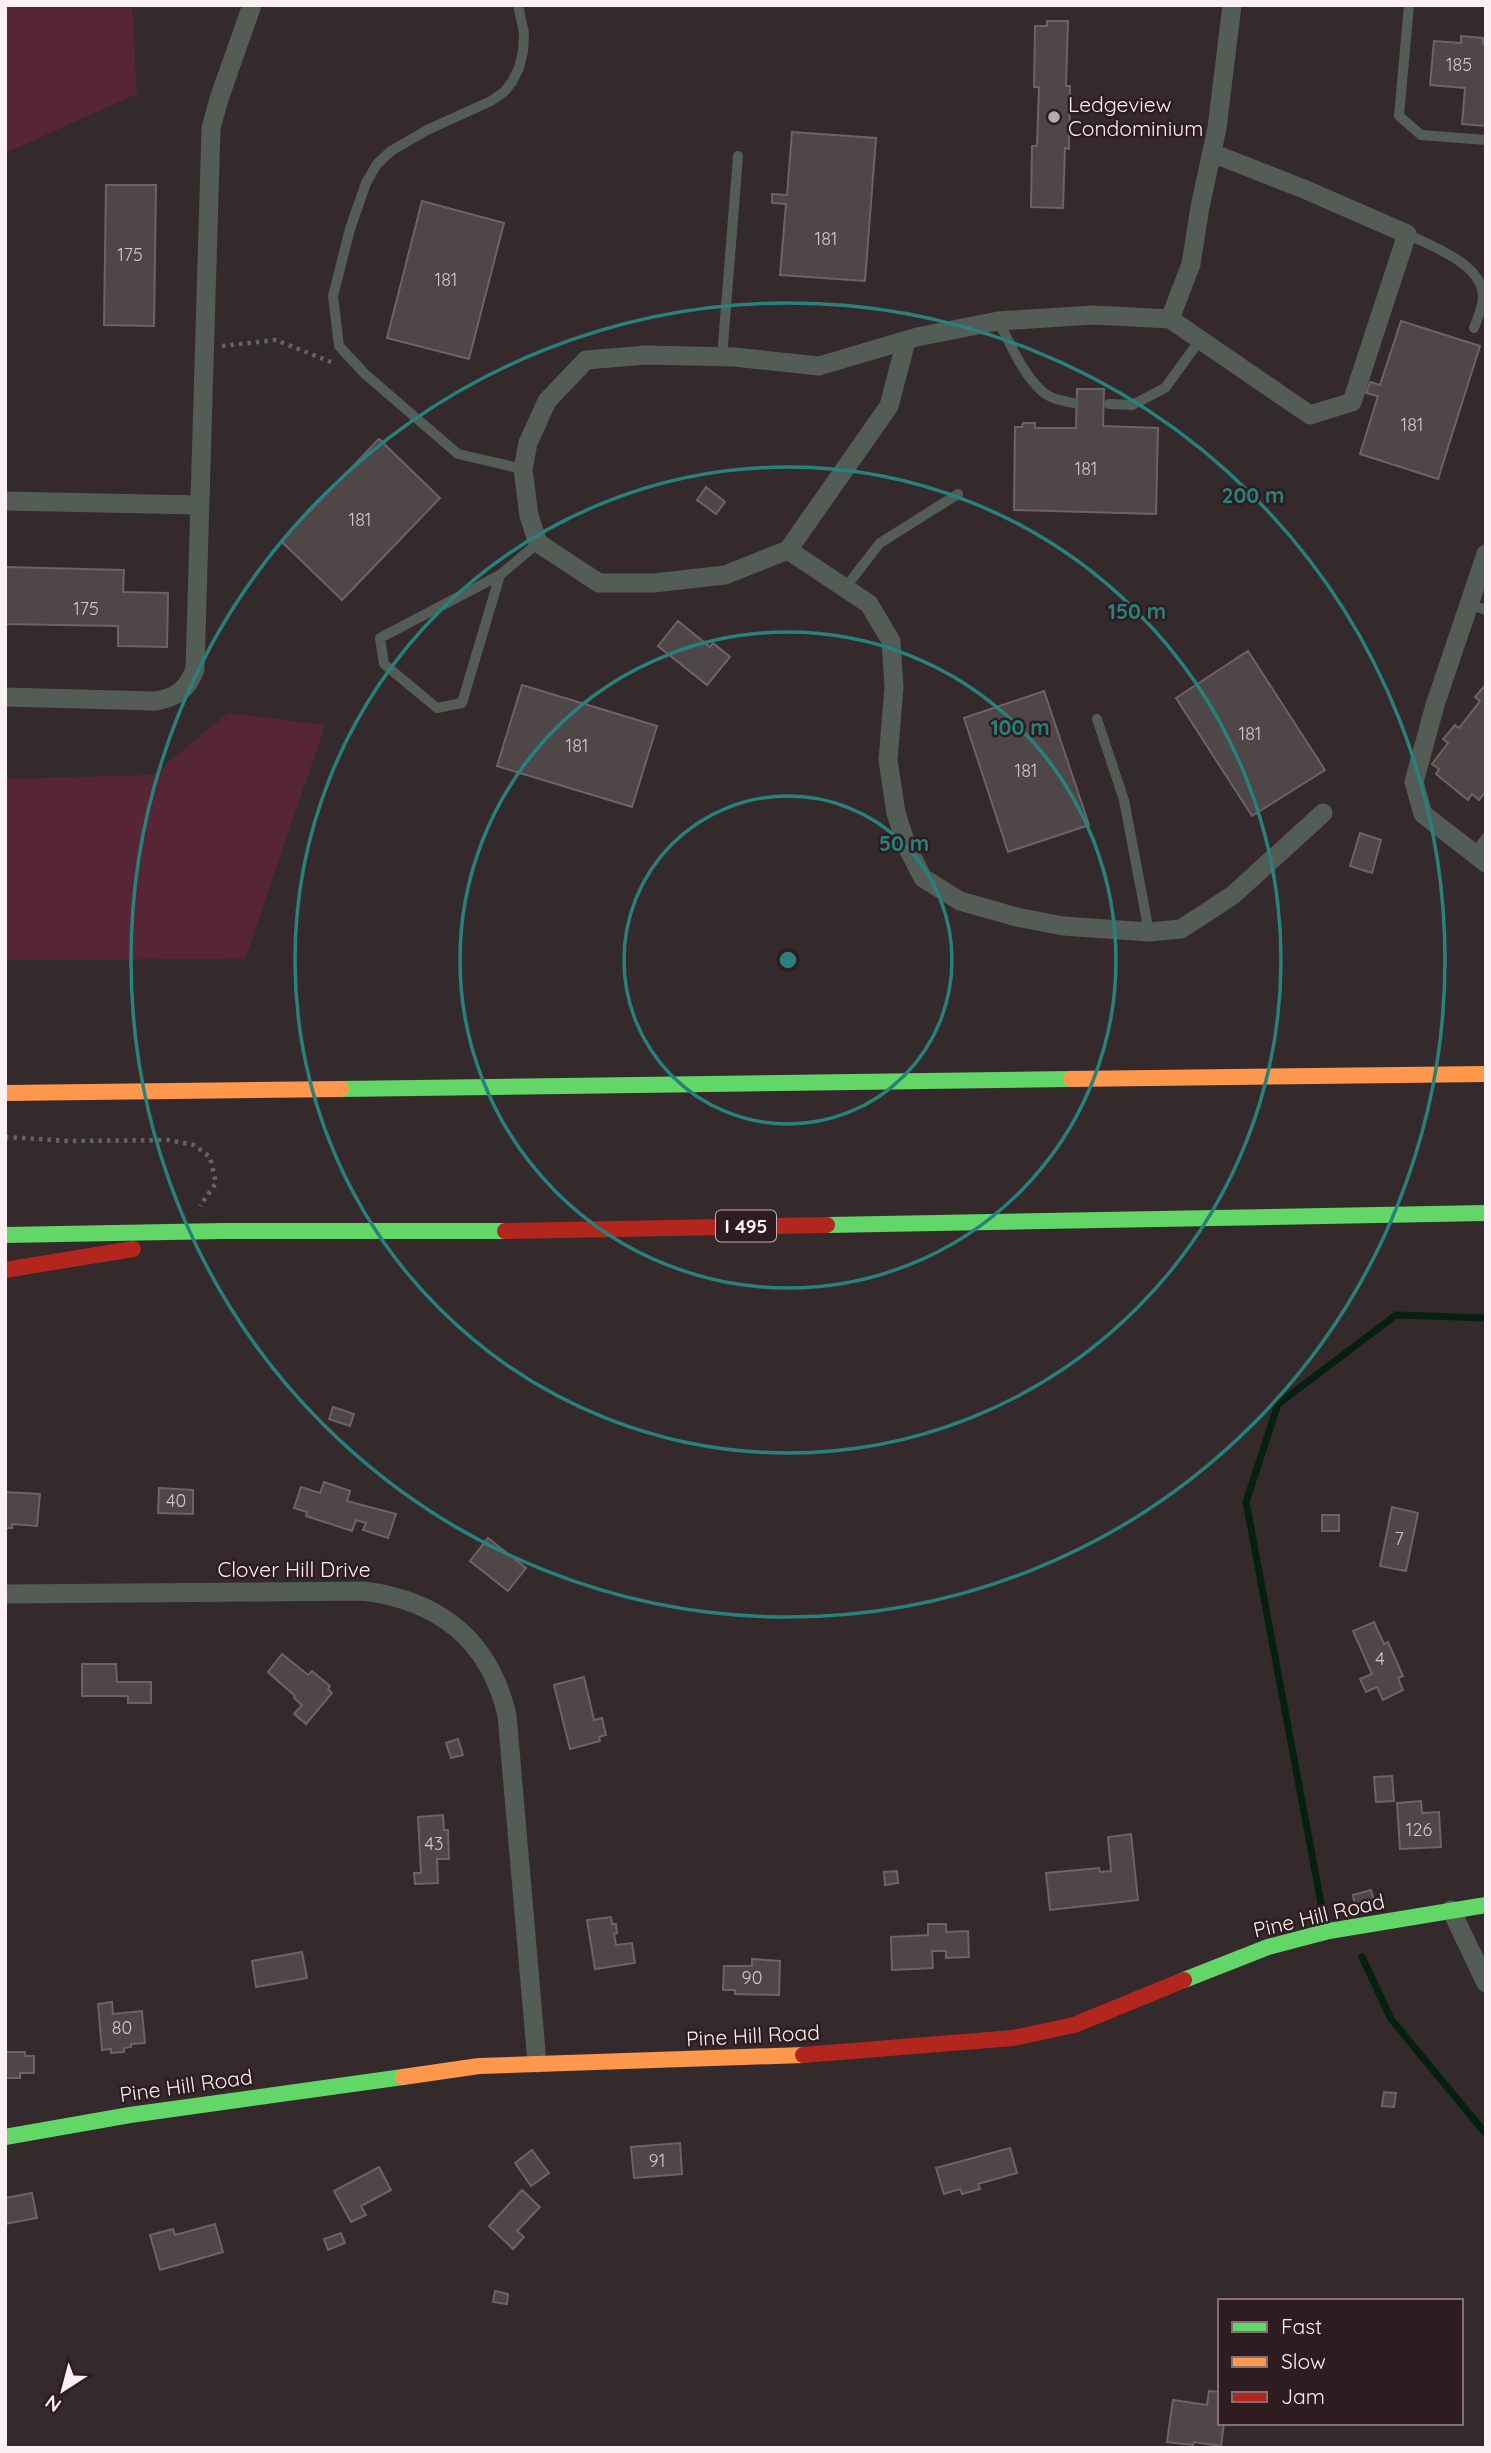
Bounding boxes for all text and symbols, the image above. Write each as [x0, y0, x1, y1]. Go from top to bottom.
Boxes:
house number: 185 [1446, 53, 1472, 76]
place label: Ledgeview Condominium [1068, 91, 1203, 141]
marker: Ledgeview Condominium [1046, 109, 1062, 125]
house number: 181 [814, 227, 838, 250]
house number: 175 [117, 243, 143, 266]
house number: 181 [434, 268, 458, 291]
house number: 181 [1400, 413, 1424, 436]
house number: 181 [1074, 457, 1098, 480]
text: 200 m [1222, 482, 1284, 508]
house number: 181 [348, 508, 372, 531]
house number: 175 [73, 597, 99, 620]
text: 150 m [1108, 598, 1166, 624]
text: 100 m [990, 714, 1050, 740]
house number: 181 [1238, 722, 1262, 745]
house number: 181 [565, 734, 589, 757]
house number: 181 [1014, 759, 1038, 782]
text: 50 m [879, 830, 929, 856]
centre of rings [776, 948, 800, 972]
road number: I 495 [716, 1210, 776, 1242]
house number: 40 [166, 1489, 186, 1512]
house number: 7 [1394, 1527, 1404, 1550]
street label: Clover Hill Drive [217, 1556, 371, 1582]
house number: 4 [1375, 1647, 1385, 1670]
house number: 126 [1406, 1818, 1432, 1841]
house number: 43 [425, 1832, 443, 1855]
street label: Pine Hill Road [1251, 1887, 1387, 1943]
house number: 90 [742, 1966, 762, 1989]
house number: 80 [112, 2016, 132, 2039]
street label: Pine Hill Road [685, 2019, 820, 2051]
street label: Pine Hill Road [118, 2063, 254, 2107]
house number: 91 [649, 2149, 665, 2172]
legend [1218, 2299, 1463, 2425]
text: Fast [1281, 2313, 1322, 2339]
text: Slow [1281, 2348, 1326, 2374]
north arrow [28, 2355, 98, 2425]
text: Jam [1281, 2383, 1325, 2409]
text: N [40, 2390, 66, 2418]

